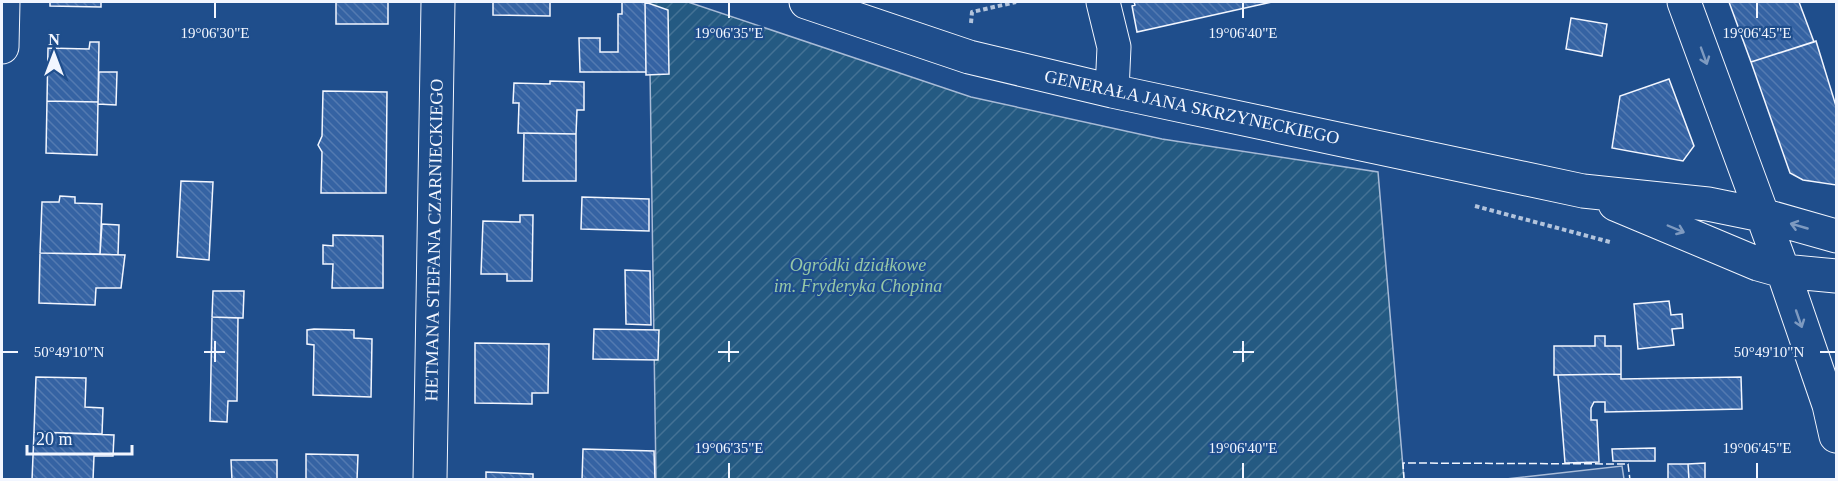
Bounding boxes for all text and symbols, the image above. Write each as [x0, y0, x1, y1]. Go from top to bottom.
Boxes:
north arrow [24, 24, 84, 84]
text: 19°06'30"E [181, 25, 250, 41]
text: 19°06'35"E [695, 25, 764, 41]
text: 19°06'40"E [1209, 25, 1278, 41]
text: 19°06'45"E [1723, 25, 1792, 41]
text: N [48, 31, 60, 48]
one-way arrow [1699, 47, 1710, 65]
street label: GENERAŁA JANA SKRZYNECKIEGO [1043, 66, 1341, 148]
street label: HETMANA STEFANA CZARNIECKIEGO [421, 79, 447, 401]
one-way arrow [1790, 219, 1809, 231]
one-way arrow [1667, 225, 1685, 236]
park label: Ogródki działkowe im. Fryderyka Chopina [774, 255, 942, 296]
one-way arrow [1795, 309, 1806, 327]
text: 50°49'10"N [34, 344, 104, 360]
text: 50°49'10"N [1734, 344, 1804, 360]
scale bar [27, 418, 132, 456]
text: 20 m [36, 429, 73, 449]
text: 19°06'35"E [695, 440, 764, 456]
text: 19°06'40"E [1209, 440, 1278, 456]
text: 19°06'45"E [1723, 440, 1792, 456]

